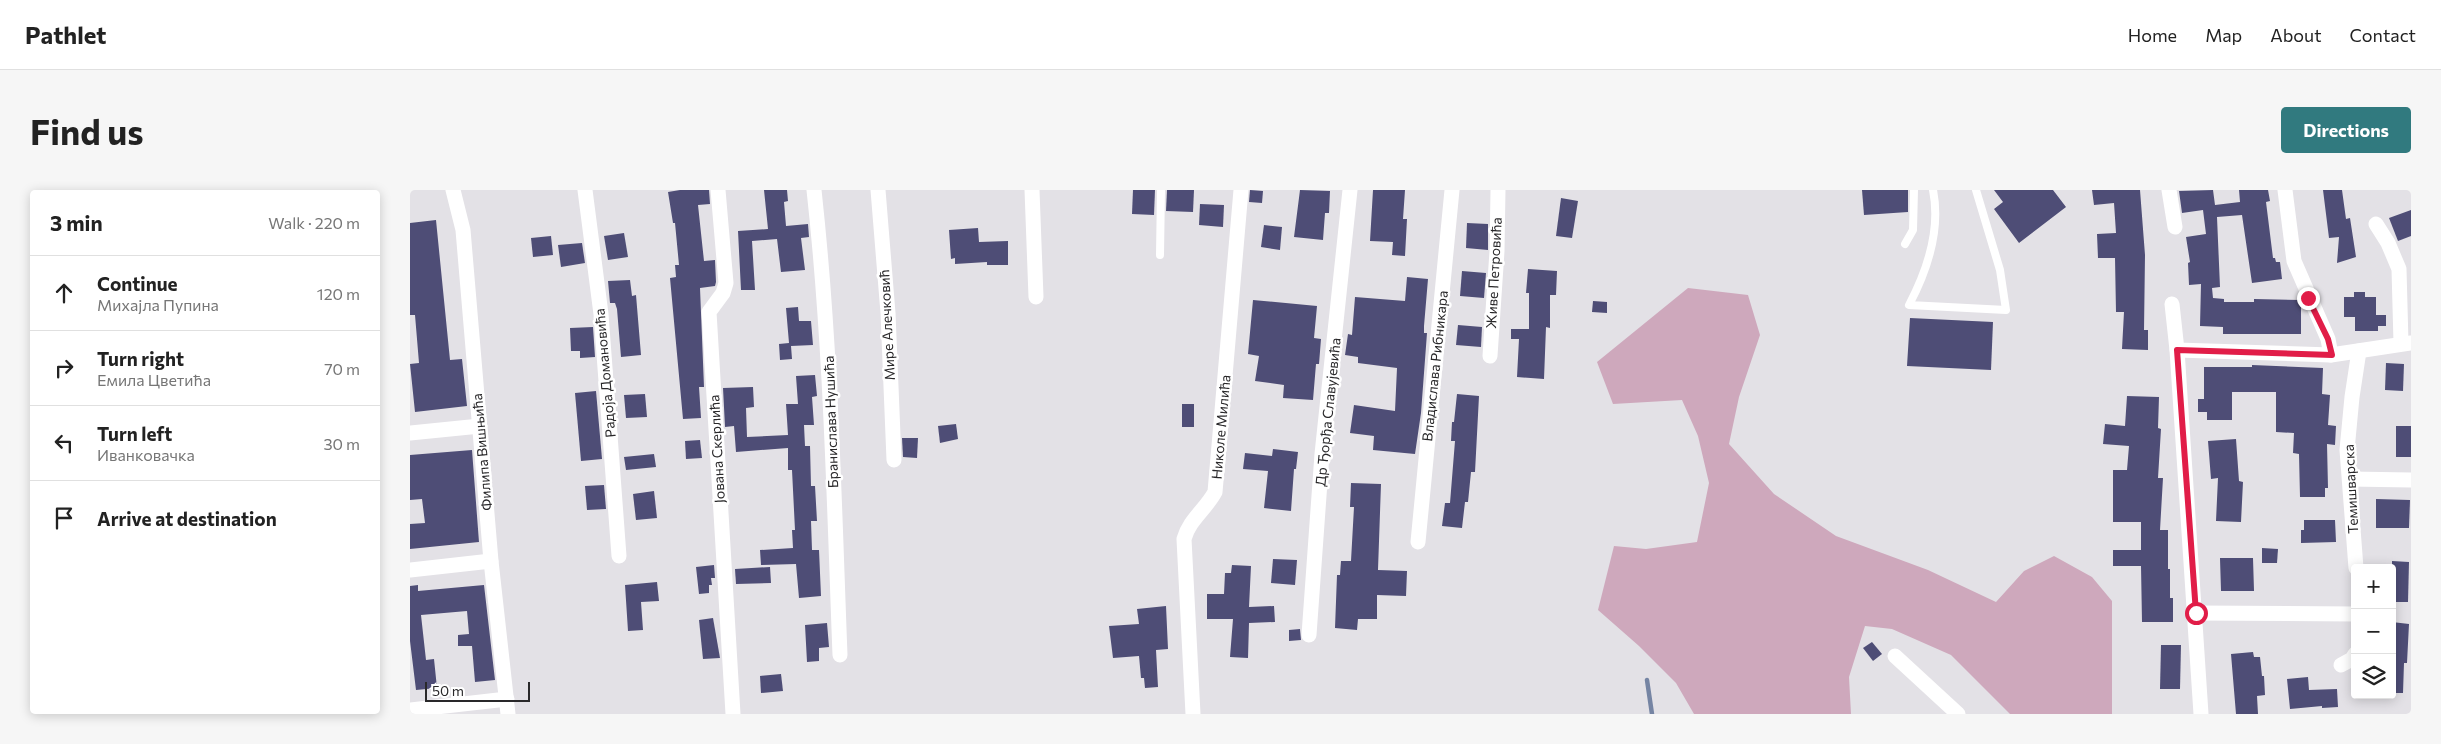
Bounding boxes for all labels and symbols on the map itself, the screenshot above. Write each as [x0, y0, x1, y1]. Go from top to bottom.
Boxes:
street label: Живе Петровића [1482, 217, 1505, 329]
street label: Мире Алечковић [875, 269, 898, 381]
route end [2297, 287, 2320, 310]
street label: Владислава Рибникара [1418, 290, 1451, 442]
street label: Радоја Домановића [590, 308, 619, 438]
street label: Др Ђорђа Славујевића [1311, 337, 1344, 487]
street label: Бранислава Нушића [820, 356, 841, 489]
street label: Николе Милића [1207, 374, 1234, 480]
street label: Филипа Вишњића [468, 393, 495, 511]
street label: Јована Скерлића [705, 394, 728, 504]
street label: Темишварска [2340, 444, 2361, 534]
route start [2185, 602, 2208, 625]
scale bar [425, 679, 530, 702]

